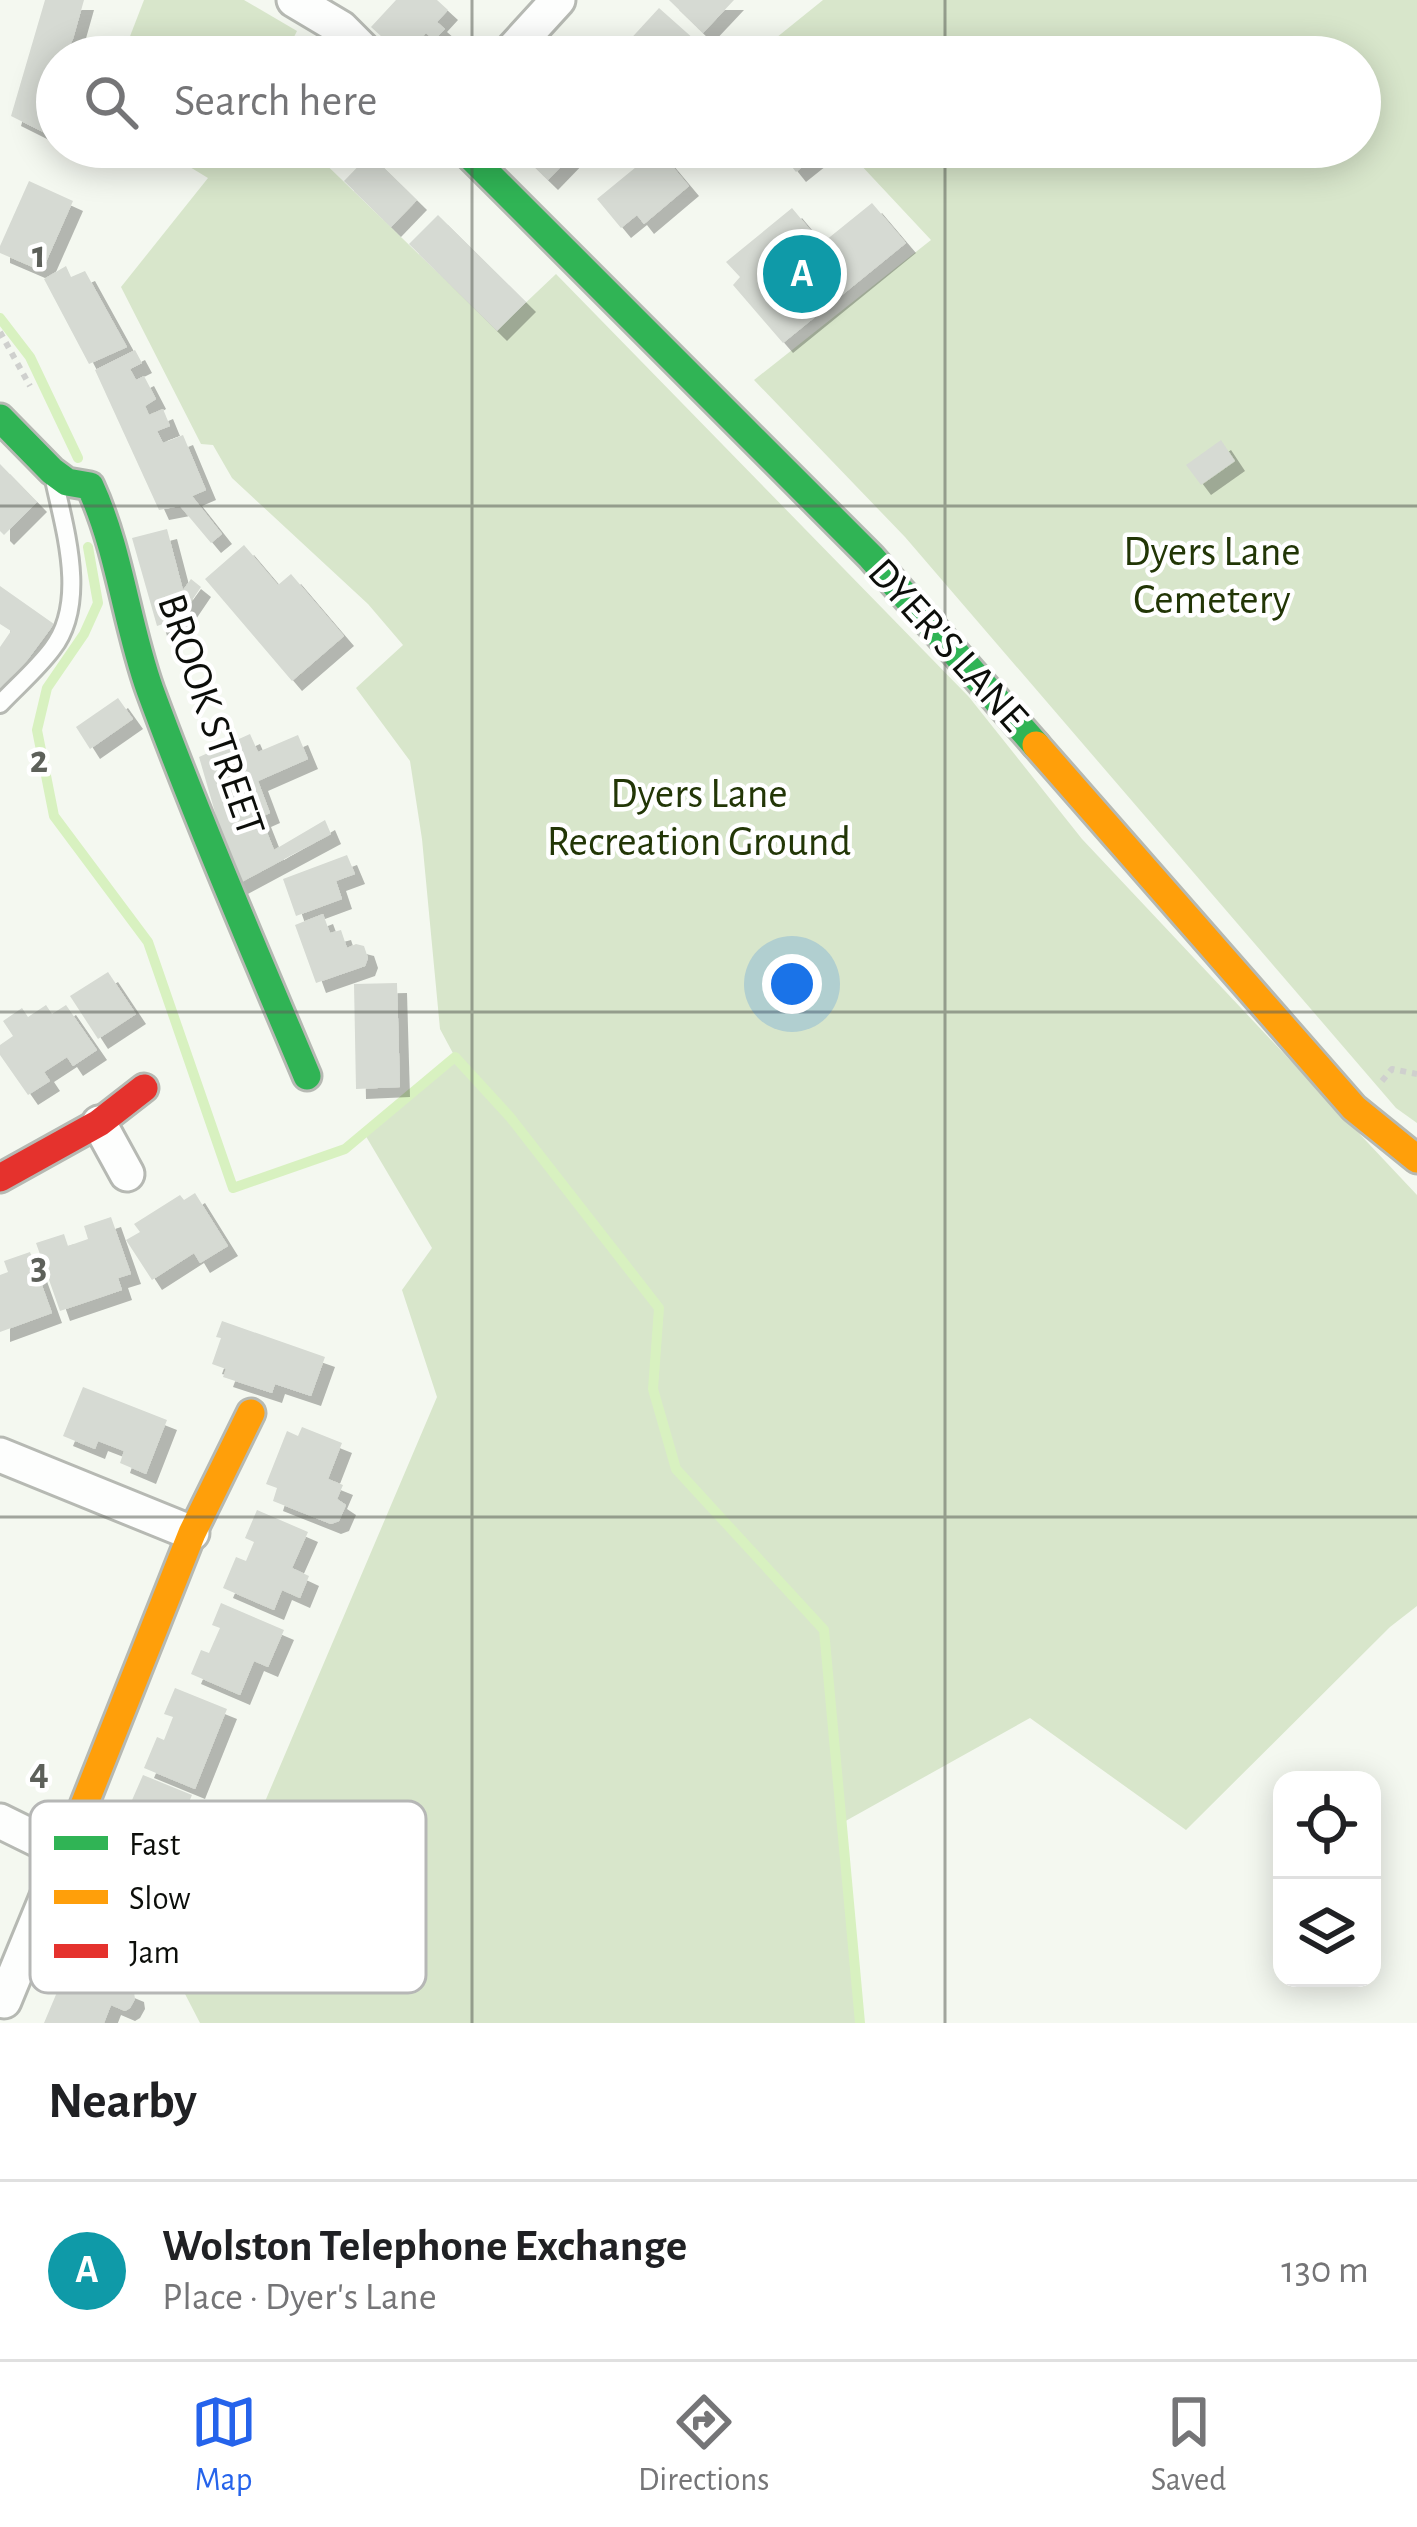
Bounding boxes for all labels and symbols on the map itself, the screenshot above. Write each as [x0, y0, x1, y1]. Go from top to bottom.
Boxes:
pin: A [763, 229, 841, 319]
text: 1 [32, 236, 46, 275]
park label: Dyers Lane Cemetery [1123, 531, 1301, 621]
street label: DYER'S LANE [860, 551, 1036, 739]
street label: BROOK STREET [150, 589, 272, 841]
text: 2 [30, 741, 48, 780]
park label: Dyers Lane Recreation Ground [547, 773, 851, 863]
your location [762, 954, 822, 1014]
text: 3 [31, 1247, 47, 1286]
text: 4 [29, 1753, 49, 1792]
legend [30, 1801, 426, 1993]
text: Fast [129, 1829, 181, 1862]
text: Slow [129, 1883, 190, 1916]
text: Jam [129, 1937, 180, 1970]

